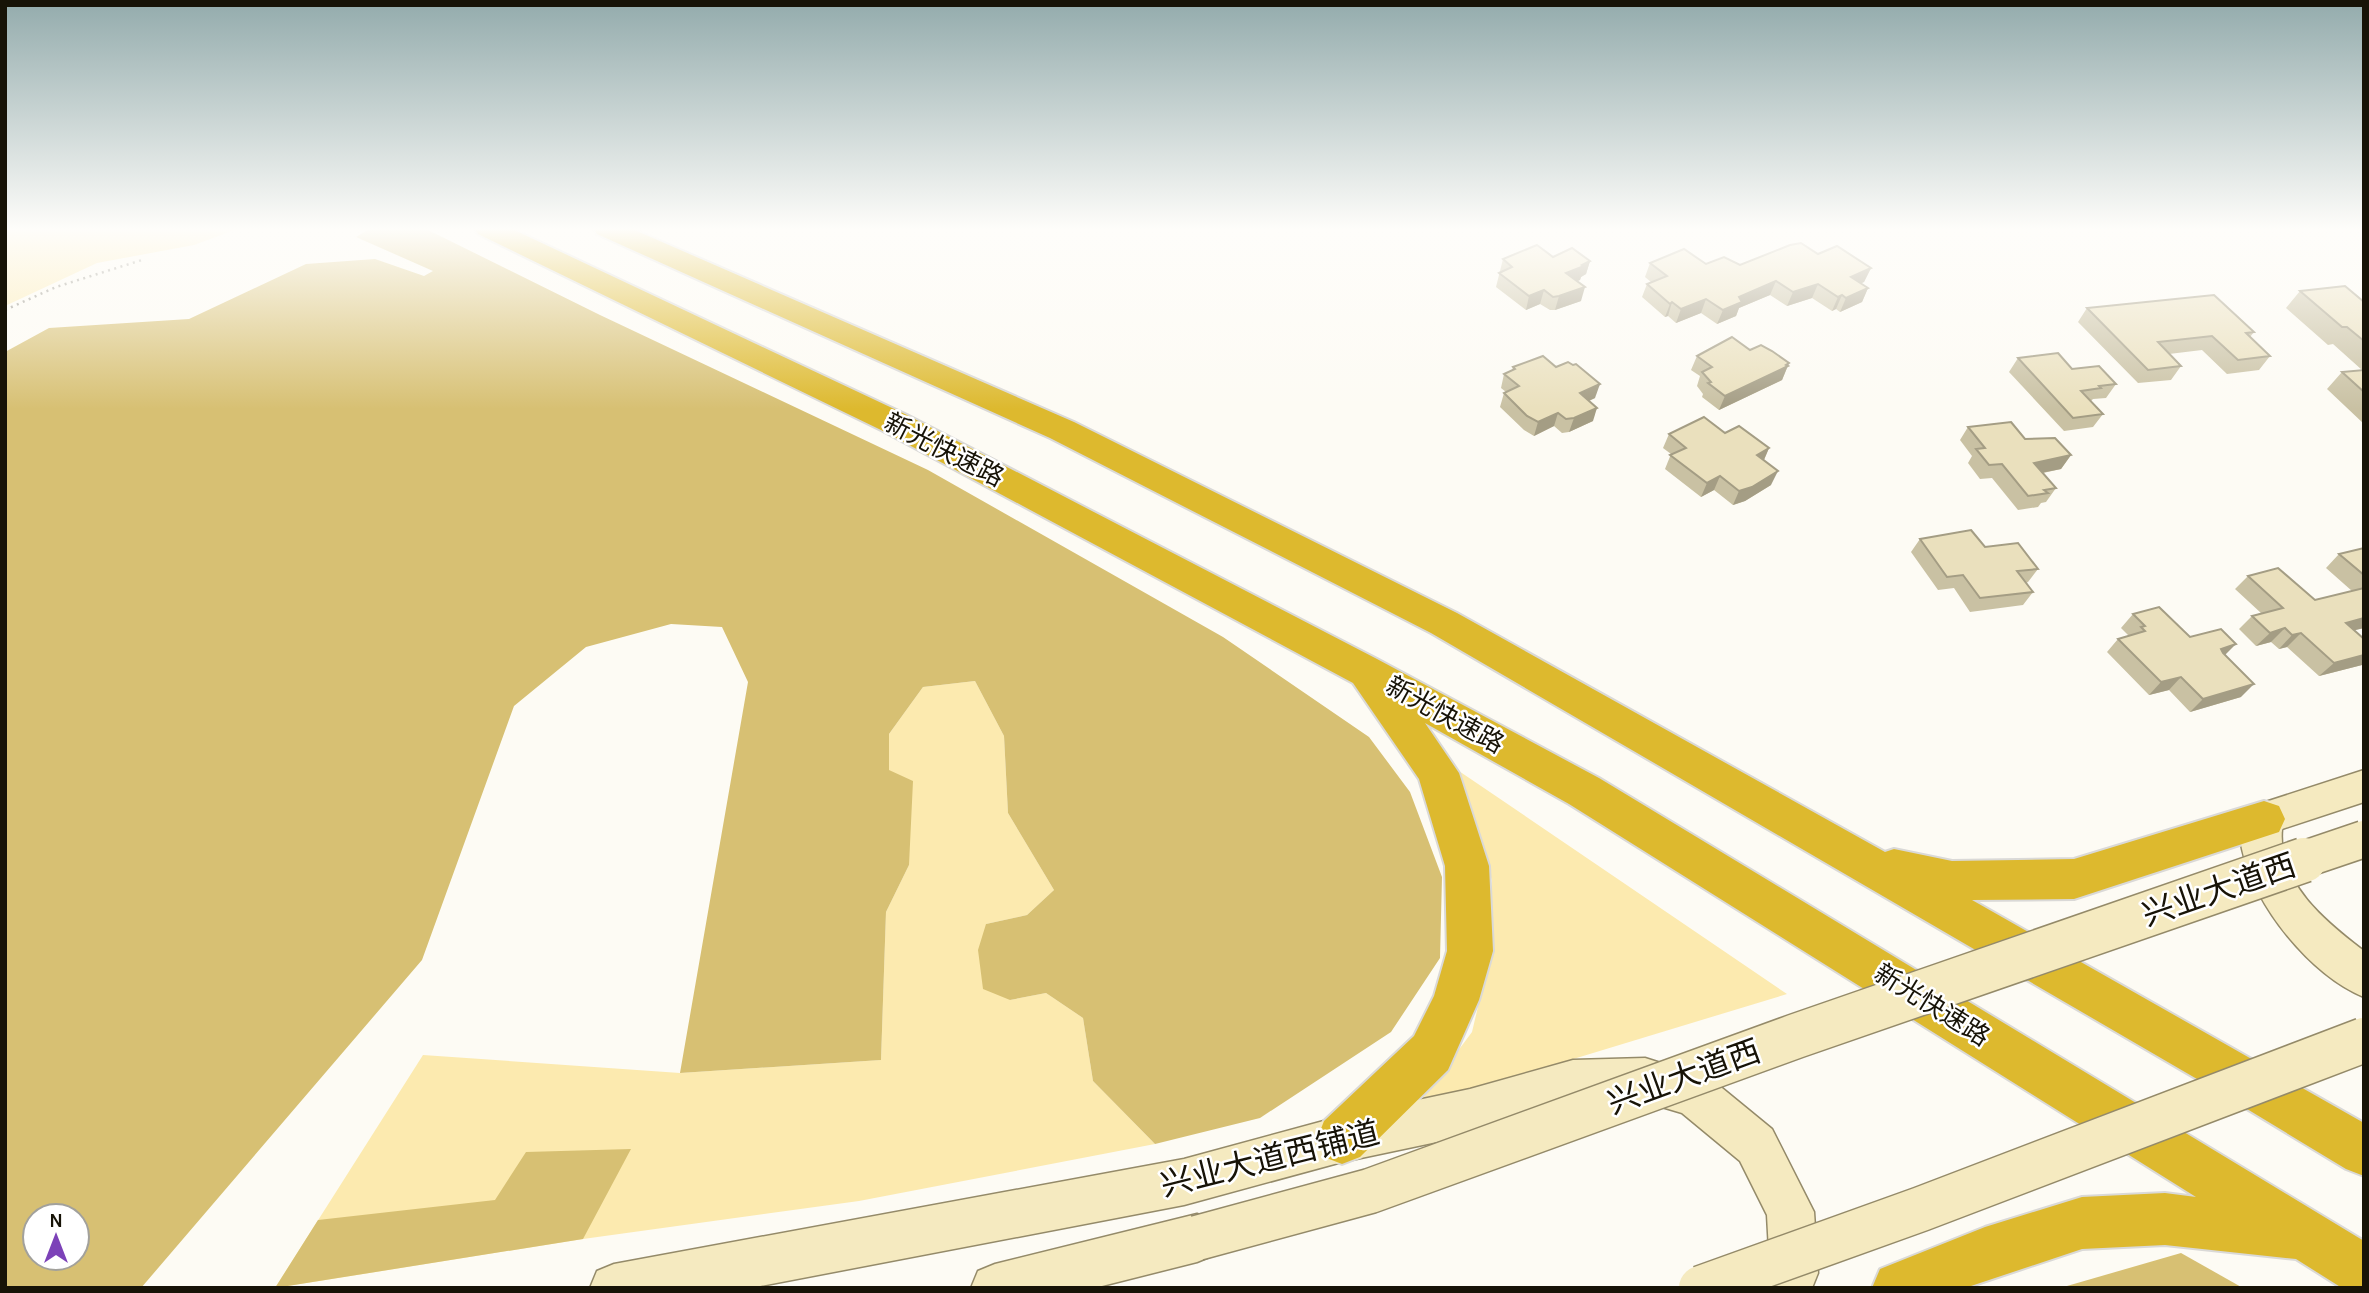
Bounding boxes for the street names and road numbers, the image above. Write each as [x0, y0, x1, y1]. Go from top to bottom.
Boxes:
street label: 新光快速路 [879, 407, 1009, 493]
street label: 新光快速路 [1381, 670, 1509, 760]
street label: 兴业大道西 [2137, 846, 2301, 934]
street label: 新光快速路 [1869, 957, 1995, 1053]
street label: 兴业大道西 [1602, 1032, 1766, 1122]
street label: 兴业大道西铺道 [1157, 1114, 1383, 1204]

